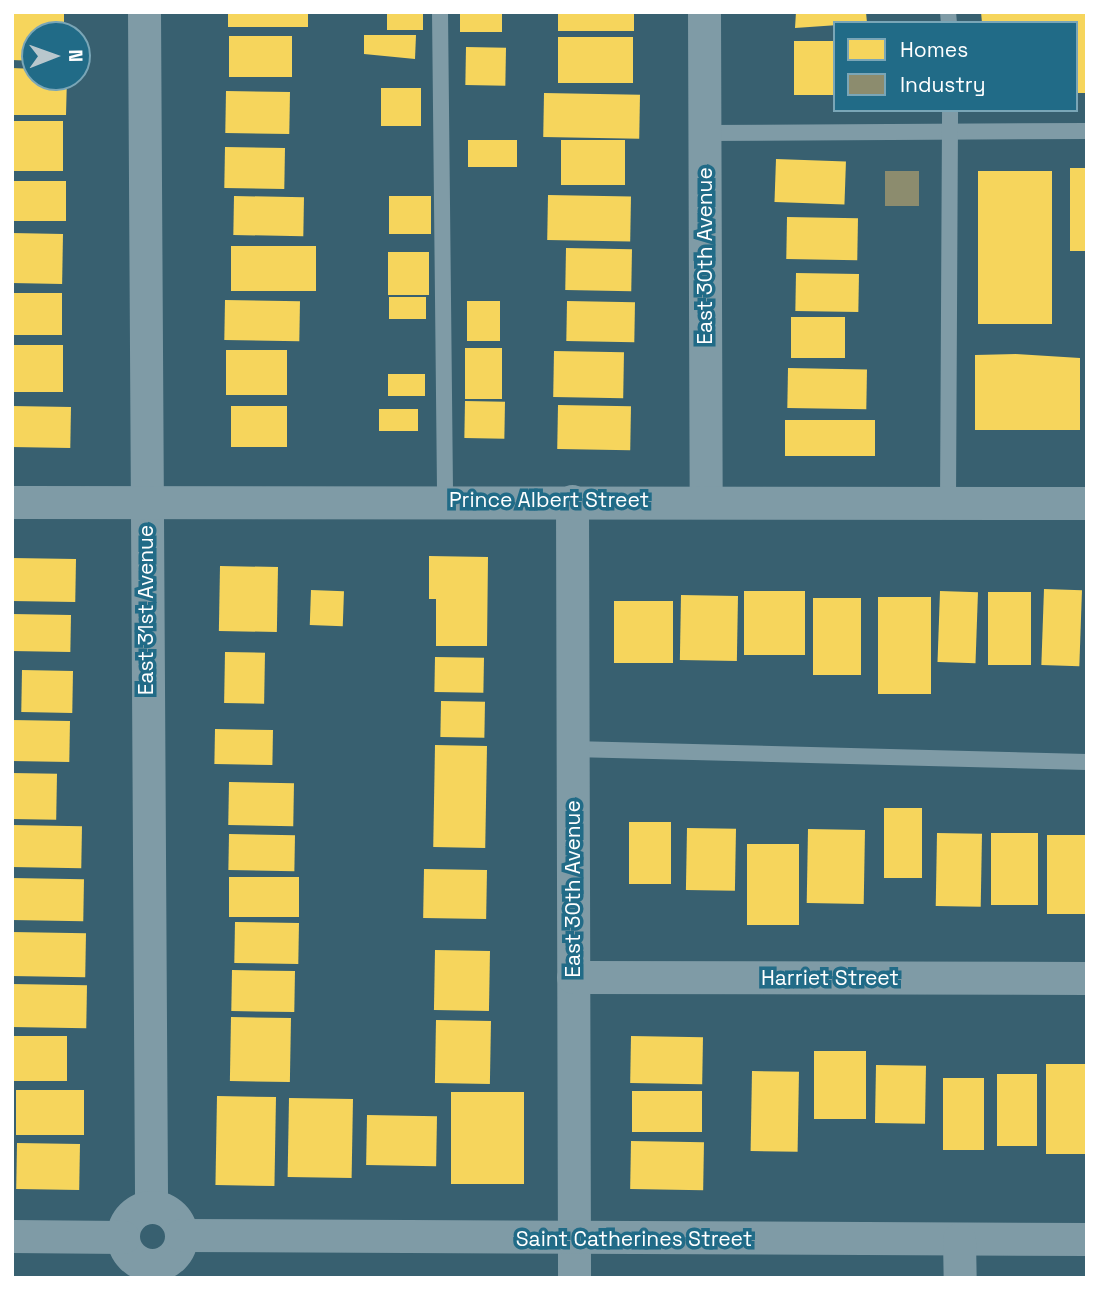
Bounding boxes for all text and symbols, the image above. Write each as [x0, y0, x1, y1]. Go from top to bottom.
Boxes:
north arrow [21, 21, 91, 91]
legend [833, 21, 1078, 112]
text: Homes [900, 36, 968, 63]
text: N [63, 49, 88, 62]
text: Industry [900, 71, 986, 98]
street label: East 30th Avenue [692, 167, 718, 345]
street label: Prince Albert Street [449, 487, 649, 513]
street label: East 31st Avenue [133, 525, 159, 695]
street label: East 30th Avenue [560, 800, 586, 978]
street label: Harriet Street [761, 965, 899, 991]
street label: Saint Catherines Street [516, 1226, 752, 1252]

